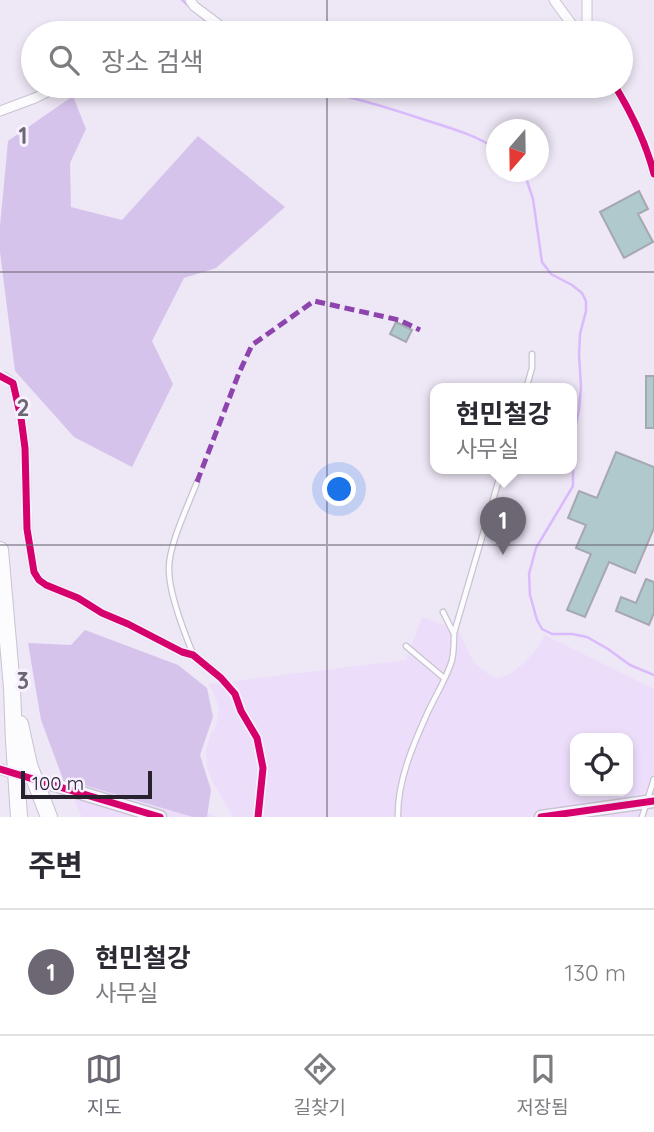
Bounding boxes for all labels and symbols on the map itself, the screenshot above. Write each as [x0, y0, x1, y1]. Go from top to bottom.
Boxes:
north arrow [486, 119, 549, 182]
text: 1 [19, 121, 27, 150]
text: 2 [16, 393, 30, 422]
your location [322, 472, 356, 506]
pin: 1 [480, 497, 526, 555]
text: 3 [17, 666, 29, 695]
scale bar [21, 768, 152, 800]

